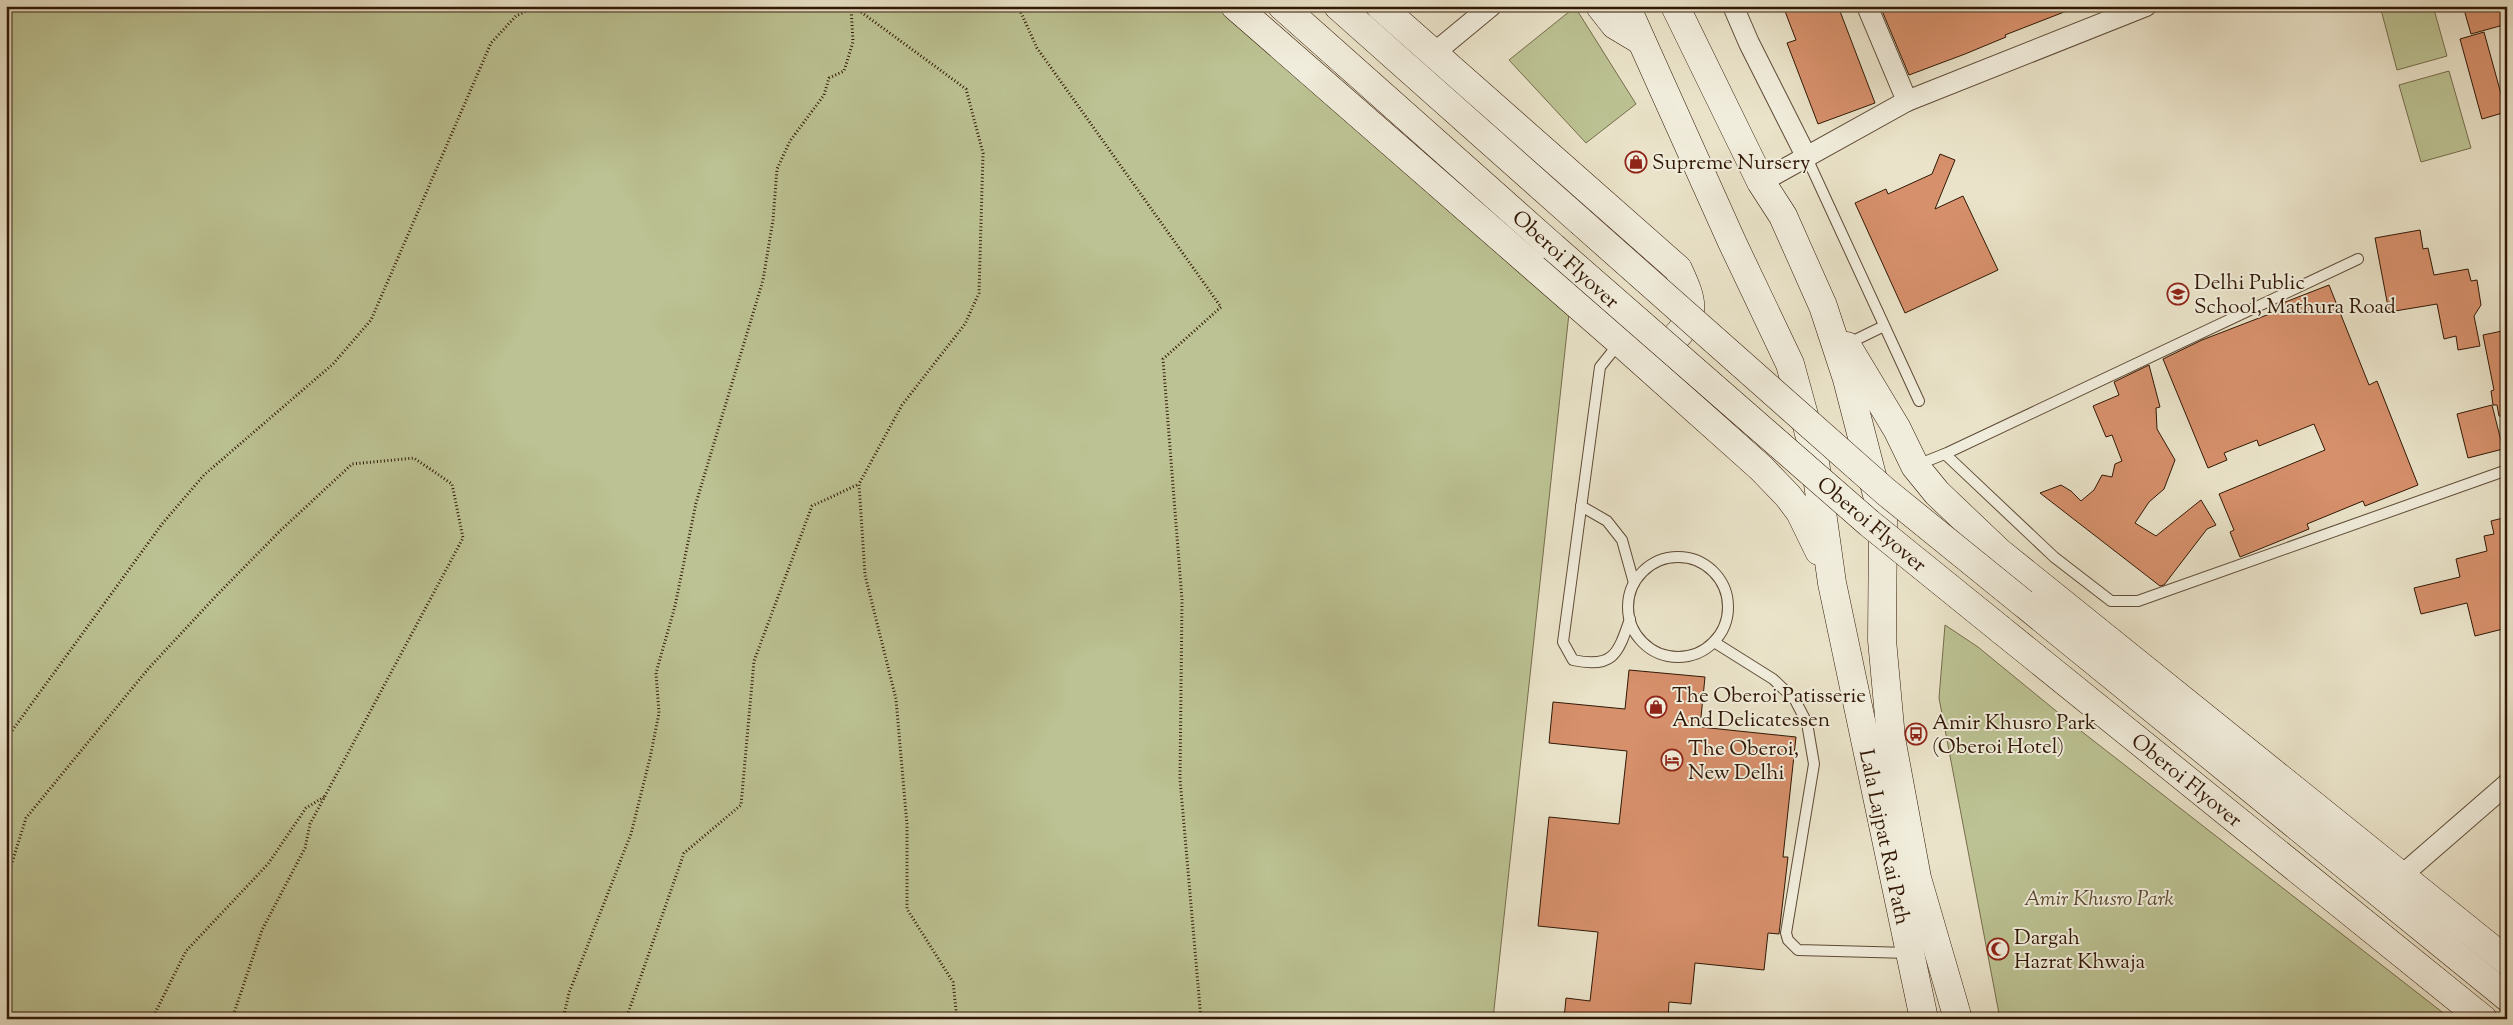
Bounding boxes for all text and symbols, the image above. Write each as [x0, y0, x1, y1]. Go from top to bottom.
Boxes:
place label: Supreme Nursery [1652, 149, 1811, 179]
shop icon: Supreme Nursery [1624, 150, 1648, 174]
street label: Oberoi Flyover [1504, 204, 1625, 317]
place label: Delhi Public School, Mathura Road [2194, 269, 2396, 323]
school or university icon: Delhi Public School, Mathura Road [2166, 282, 2190, 306]
street label: Oberoi Flyover [1809, 471, 1932, 581]
place label: The Oberoi Patisserie And Delicatessen [1672, 682, 1866, 736]
shop icon: The Oberoi Patisserie And Delicatessen [1644, 695, 1668, 719]
place label: Amir Khusro Park (Oberoi Hotel) [1932, 709, 2097, 763]
bus stop icon: Amir Khusro Park (Oberoi Hotel) [1904, 722, 1928, 746]
street label: Oberoi Flyover [2124, 727, 2248, 836]
place label: The Oberoi, New Delhi [1688, 735, 1799, 789]
street label: Lala Lajpat Rai Path [1850, 747, 1916, 928]
hotel icon: The Oberoi, New Delhi [1660, 748, 1684, 772]
park label: Amir Khusro Park [2024, 885, 2175, 915]
place label: Dargah Hazrat Khwaja [2014, 924, 2146, 978]
mosque icon: Dargah Hazrat Khwaja [1986, 937, 2010, 961]

